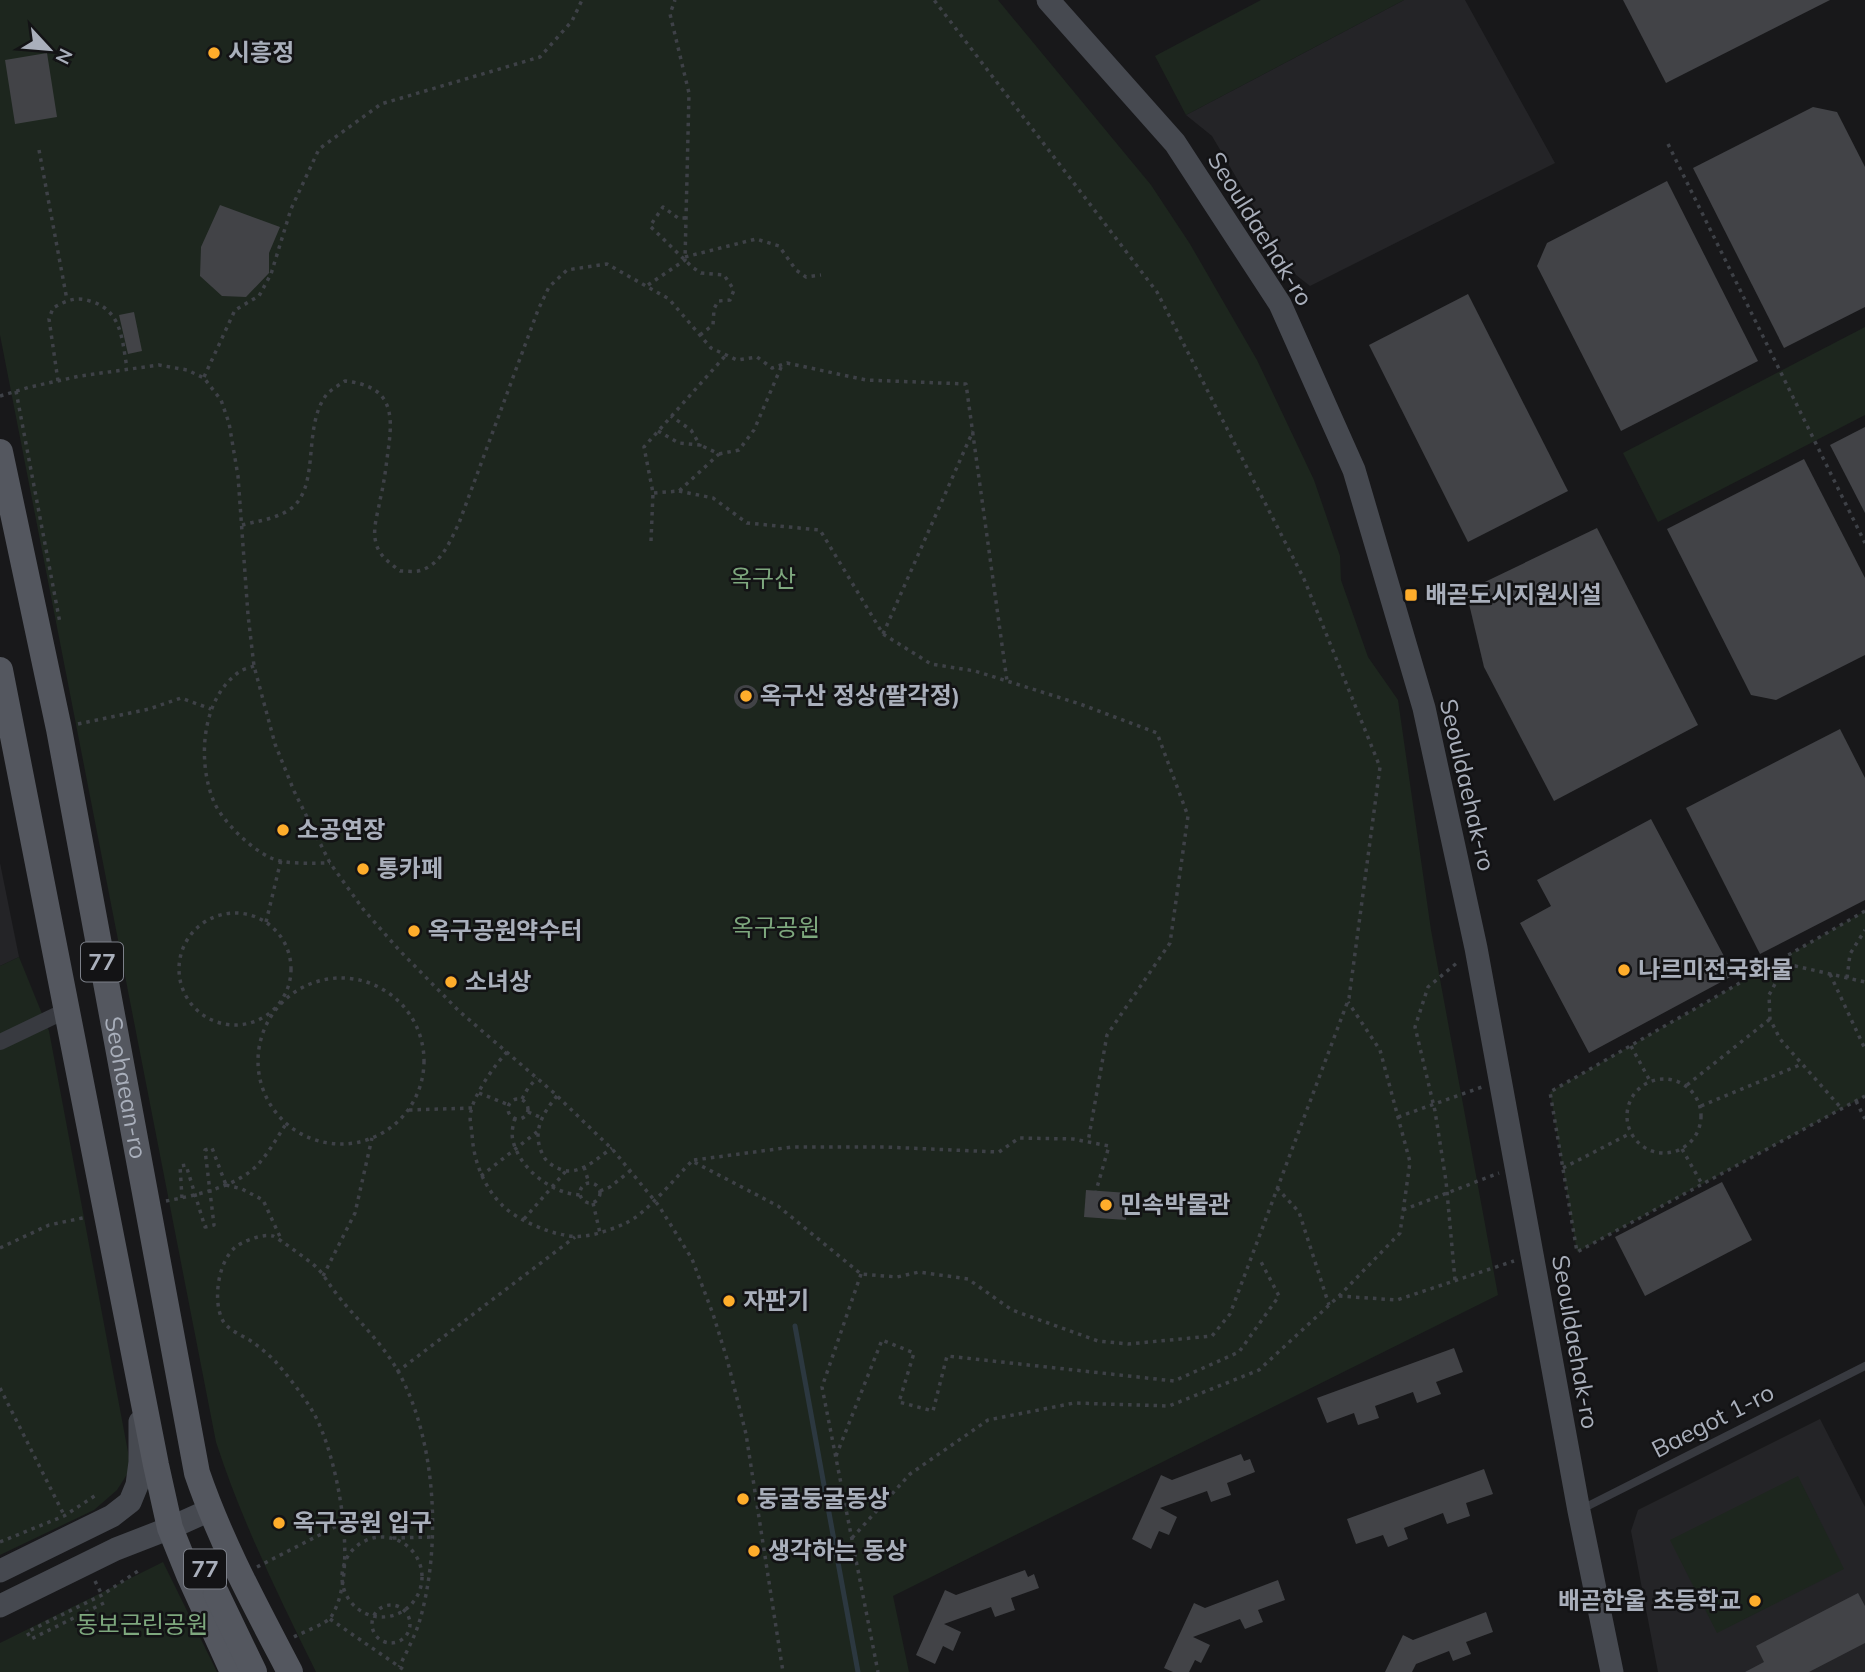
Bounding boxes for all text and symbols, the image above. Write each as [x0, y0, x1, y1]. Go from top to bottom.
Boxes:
north arrow [14, 14, 84, 84]
place label: 시흥정 [228, 37, 294, 67]
text: N [50, 45, 78, 68]
marker: 시흥정 [206, 45, 222, 61]
street label: Seouldaehak-ro [1202, 146, 1320, 311]
park label: 옥구산 [730, 563, 796, 593]
place label: 배곧도시지원시설 [1425, 579, 1602, 609]
marker: 배곧도시지원시설 [1403, 587, 1419, 603]
place label: 옥구산 정상(팔각정) [760, 680, 960, 710]
marker: 옥구산 정상(팔각정) [738, 688, 754, 704]
street label: Seouldaehak-ro [1434, 696, 1502, 874]
place label: 소공연장 [297, 814, 385, 844]
marker: 소공연장 [275, 822, 291, 838]
place label: 통카페 [377, 853, 443, 883]
marker: 통카페 [355, 861, 371, 877]
park label: 옥구공원 [732, 912, 820, 942]
place label: 옥구공원약수터 [428, 915, 583, 945]
marker: 옥구공원약수터 [406, 923, 422, 939]
road number: 77 [81, 942, 123, 981]
place label: 나르미전국화물 [1638, 954, 1793, 984]
marker: 나르미전국화물 [1616, 962, 1632, 978]
place label: 소녀상 [465, 966, 531, 996]
marker: 소녀상 [443, 974, 459, 990]
street label: Seohaean-ro [99, 1014, 154, 1161]
place label: 민속박물관 [1120, 1189, 1230, 1219]
marker: 민속박물관 [1098, 1197, 1114, 1213]
street label: Seouldaehak-ro [1546, 1253, 1606, 1431]
place label: 자판기 [743, 1285, 809, 1315]
marker: 자판기 [721, 1293, 737, 1309]
street label: Baegot 1-ro [1646, 1376, 1779, 1464]
place label: 둥굴둥굴동상 [757, 1483, 889, 1513]
marker: 둥굴둥굴동상 [735, 1491, 751, 1507]
place label: 옥구공원 입구 [293, 1507, 432, 1537]
marker: 옥구공원 입구 [271, 1515, 287, 1531]
place label: 생각하는 동상 [768, 1535, 907, 1565]
marker: 생각하는 동상 [746, 1543, 762, 1559]
road number: 77 [184, 1550, 226, 1588]
place label: 배곧한울 초등학교 [1558, 1585, 1741, 1615]
marker: 배곧한울 초등학교 [1747, 1593, 1763, 1609]
park label: 동보근린공원 [76, 1609, 208, 1639]

